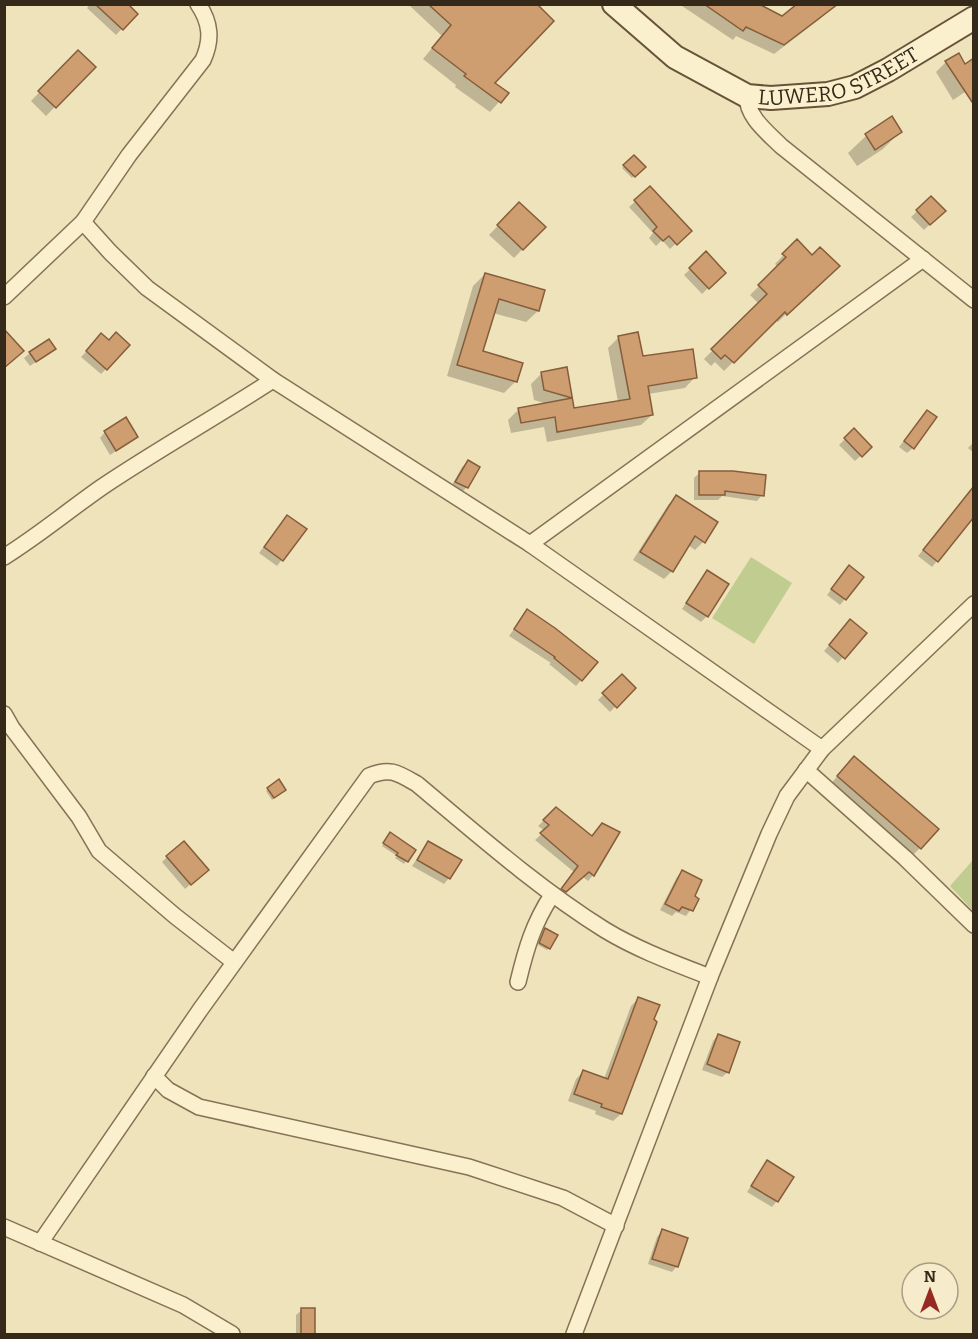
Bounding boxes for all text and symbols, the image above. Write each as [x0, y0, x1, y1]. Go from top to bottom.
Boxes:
street label: LUWERO STREET [757, 42, 923, 111]
north arrow [900, 1261, 960, 1321]
text: N [924, 1267, 936, 1286]

